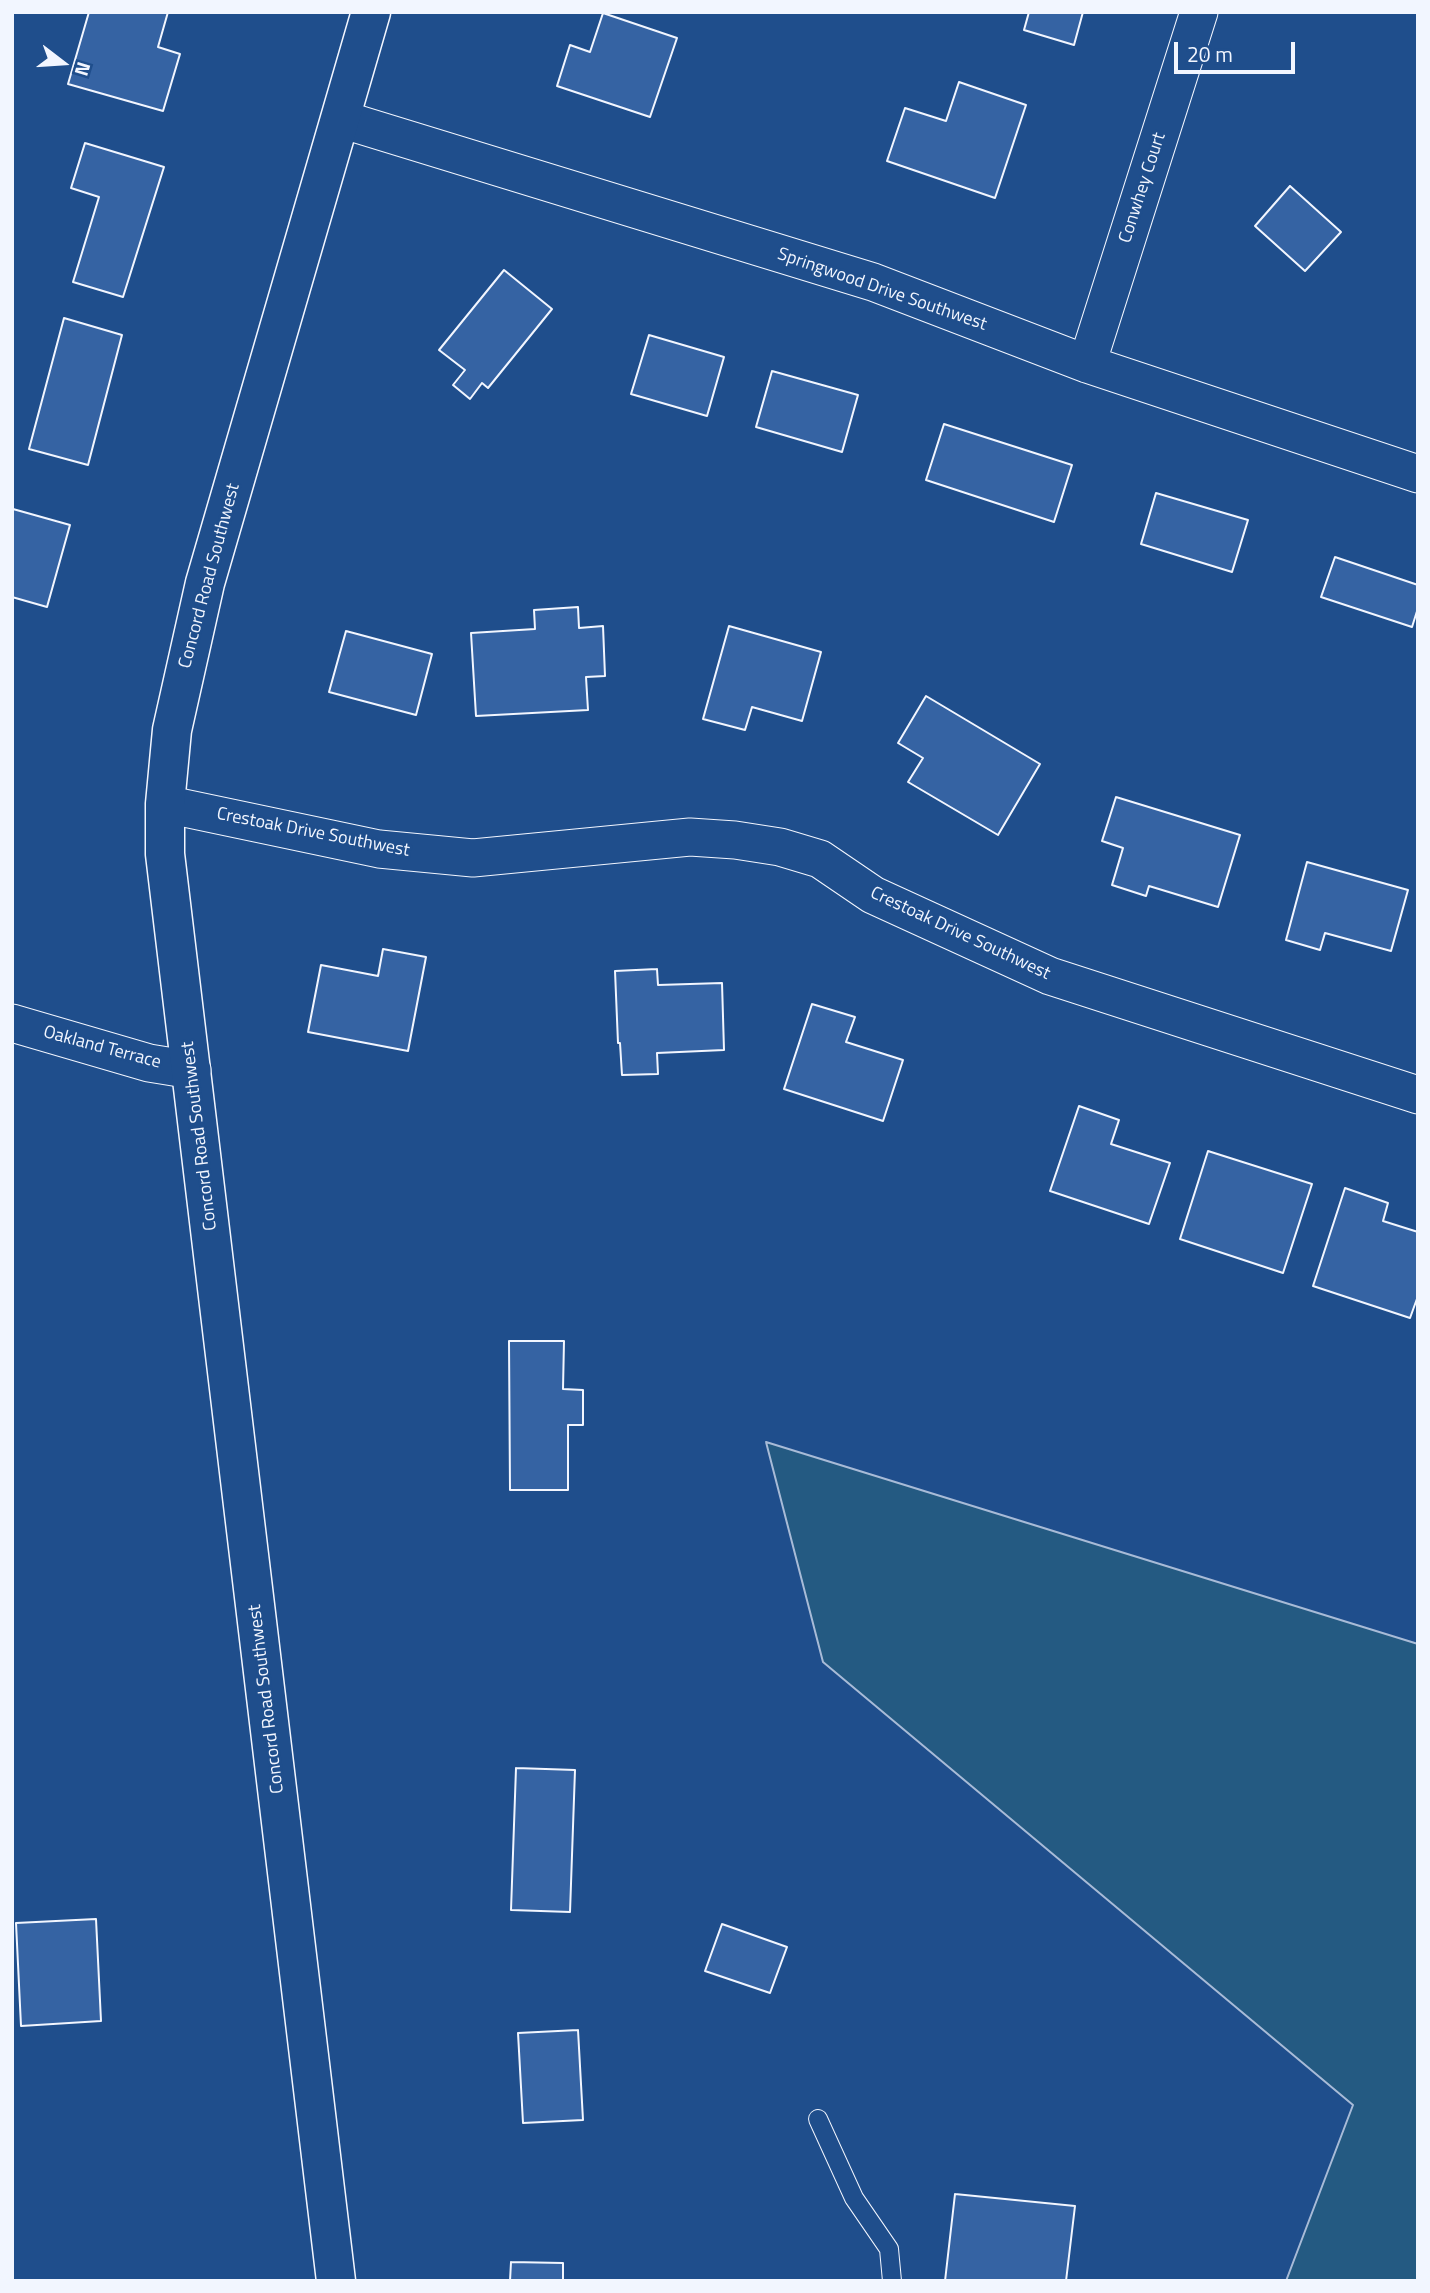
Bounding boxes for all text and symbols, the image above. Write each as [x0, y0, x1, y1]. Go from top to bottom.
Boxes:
north arrow [28, 28, 98, 98]
scale bar [1178, 28, 1299, 72]
text: 20 m [1187, 38, 1233, 70]
text: N [68, 59, 99, 80]
street label: Conwhey Court [1115, 130, 1171, 246]
street label: Springwood Drive Southwest [775, 244, 989, 336]
street label: Concord Road Southwest [175, 481, 245, 671]
street label: Crestoak Drive Southwest [215, 804, 411, 862]
street label: Crestoak Drive Southwest [867, 883, 1053, 985]
street label: Oakland Terrace [41, 1022, 163, 1074]
street label: Concord Road Southwest [178, 1040, 222, 1232]
street label: Concord Road Southwest [245, 1603, 289, 1795]

